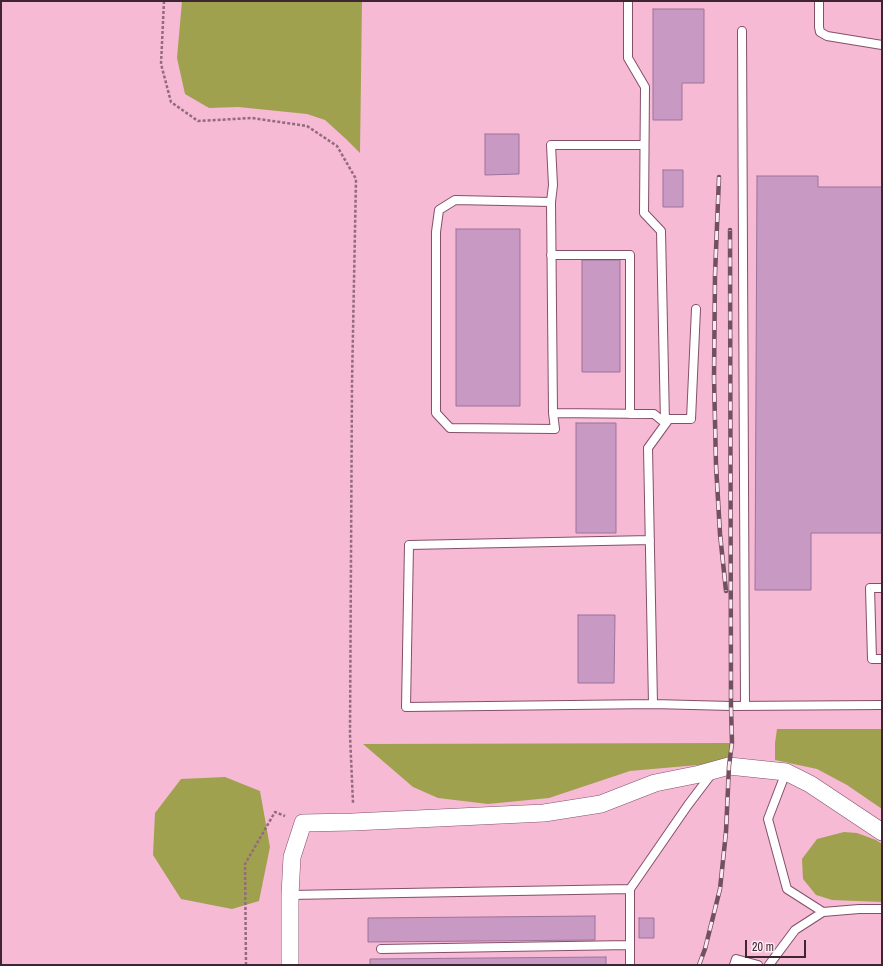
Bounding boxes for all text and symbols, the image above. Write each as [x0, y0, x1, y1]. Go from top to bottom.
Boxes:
scale bar [747, 932, 808, 958]
text: 20 m [752, 939, 774, 955]

